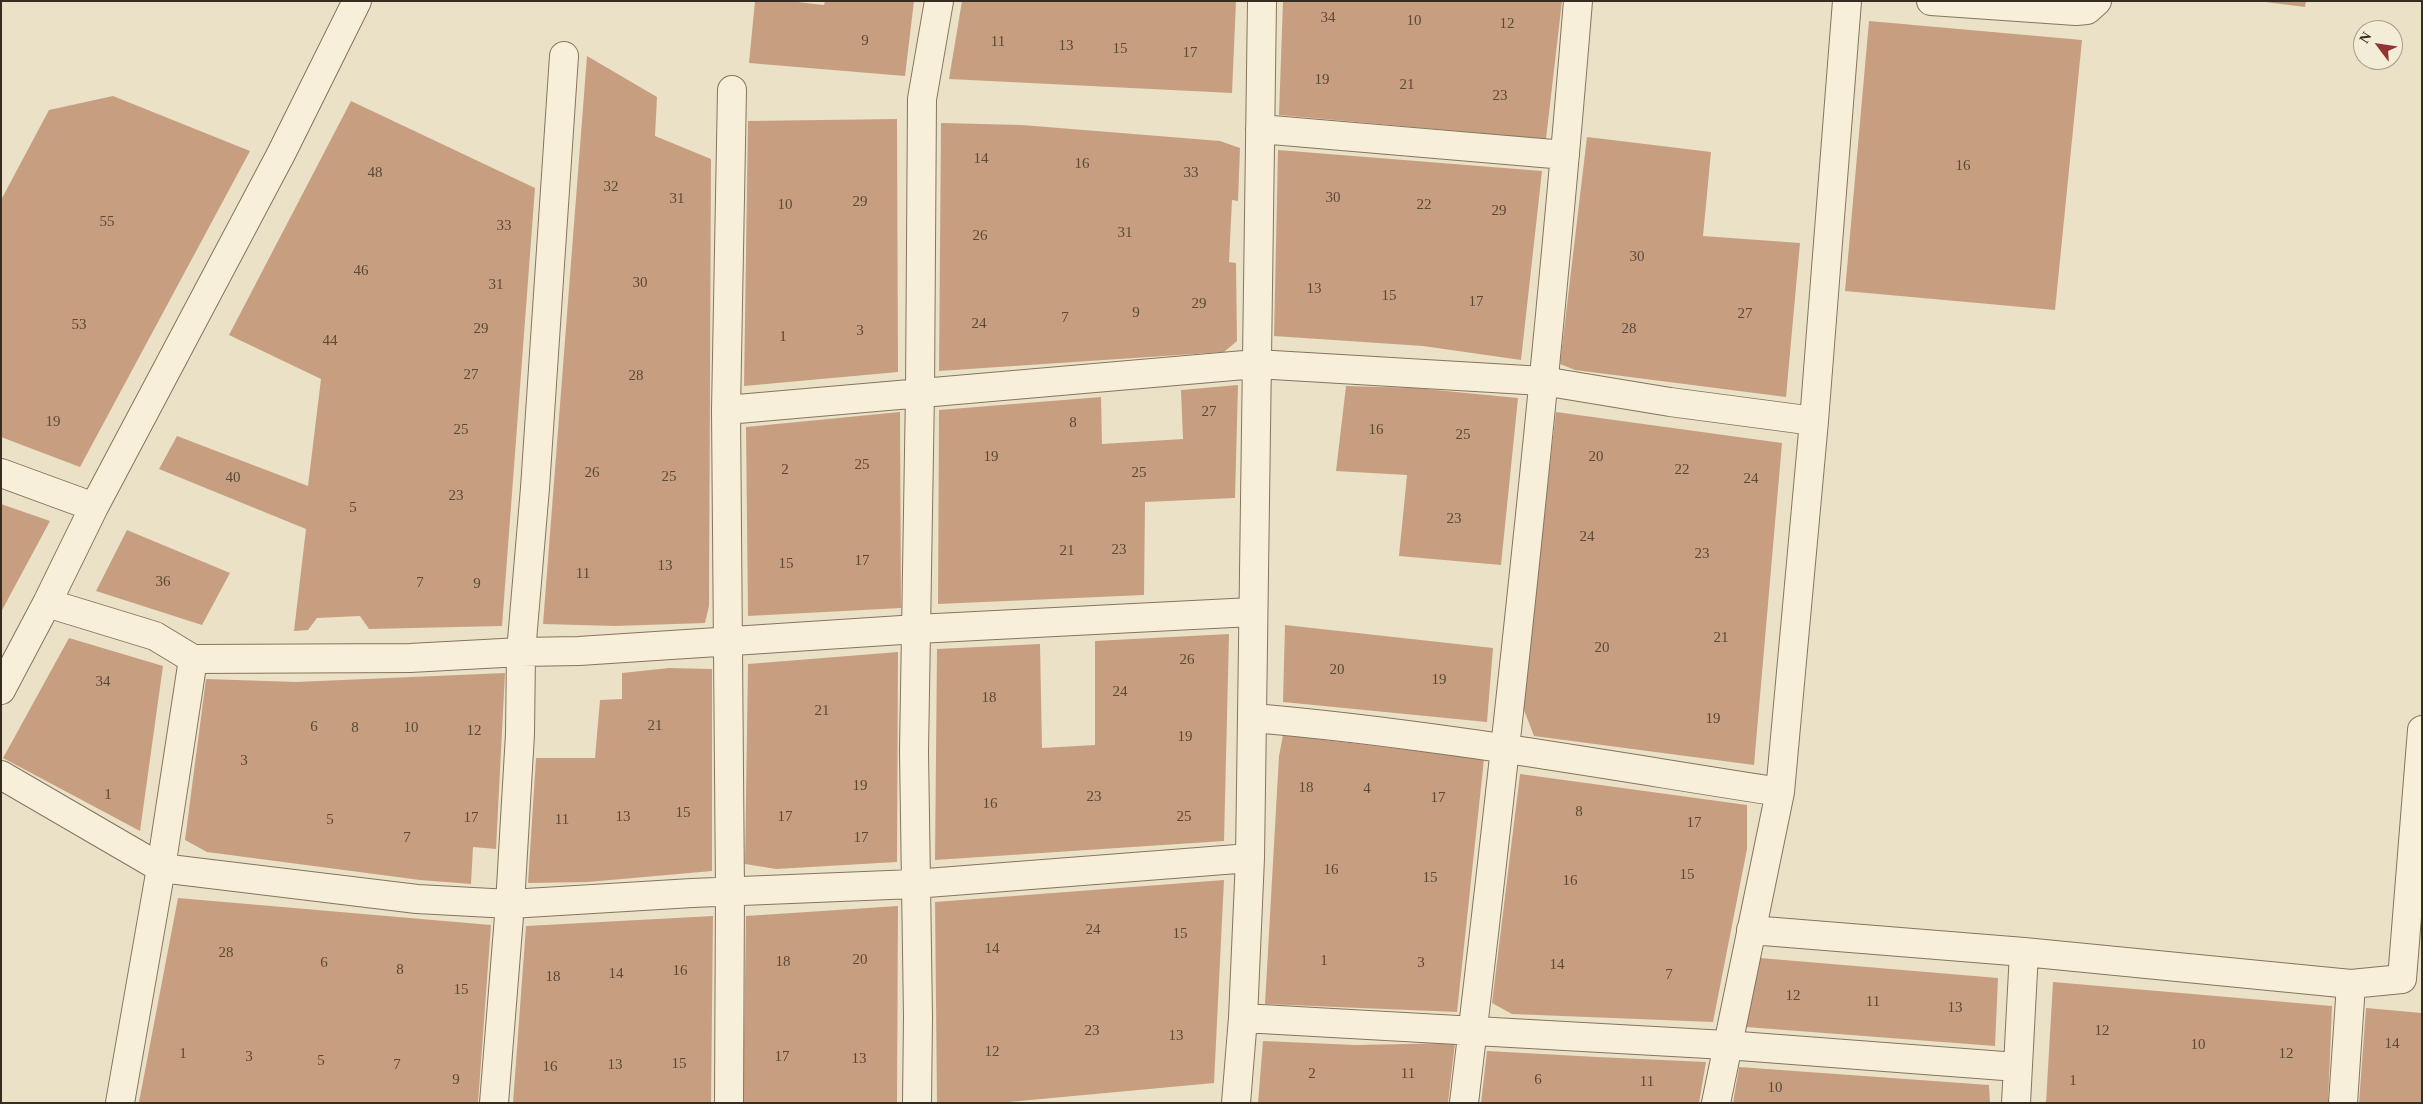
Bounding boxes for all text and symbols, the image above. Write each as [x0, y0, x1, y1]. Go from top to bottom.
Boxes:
house number: 34 [1320, 9, 1336, 27]
house number: 10 [1406, 12, 1422, 30]
house number: 12 [1499, 15, 1515, 33]
north arrow [2353, 20, 2403, 70]
text: N [2357, 29, 2375, 46]
house number: 9 [861, 32, 869, 50]
house number: 11 [990, 33, 1006, 51]
house number: 13 [1058, 37, 1074, 55]
house number: 15 [1112, 40, 1128, 58]
house number: 17 [1182, 44, 1198, 62]
house number: 19 [1314, 71, 1330, 89]
house number: 21 [1399, 76, 1415, 94]
house number: 23 [1492, 87, 1508, 105]
house number: 14 [973, 150, 989, 168]
house number: 16 [1074, 155, 1090, 173]
house number: 16 [1955, 157, 1971, 175]
house number: 48 [367, 164, 383, 182]
house number: 33 [1183, 164, 1199, 182]
house number: 32 [603, 178, 619, 196]
house number: 30 [1325, 189, 1341, 207]
house number: 31 [669, 190, 685, 208]
house number: 29 [852, 193, 868, 211]
house number: 10 [777, 196, 793, 214]
house number: 22 [1416, 196, 1432, 214]
house number: 29 [1491, 202, 1507, 220]
house number: 55 [99, 213, 115, 231]
house number: 33 [496, 217, 512, 235]
house number: 31 [1117, 224, 1133, 242]
house number: 26 [972, 227, 988, 245]
house number: 30 [1629, 248, 1645, 266]
house number: 46 [353, 262, 369, 280]
house number: 30 [632, 274, 648, 292]
house number: 31 [488, 276, 504, 294]
house number: 13 [1306, 280, 1322, 298]
house number: 15 [1381, 287, 1397, 305]
house number: 17 [1468, 293, 1484, 311]
house number: 29 [1191, 295, 1207, 313]
house number: 9 [1132, 304, 1140, 322]
house number: 27 [1737, 305, 1753, 323]
house number: 7 [1061, 309, 1069, 327]
house number: 24 [971, 315, 987, 333]
house number: 53 [71, 316, 87, 334]
house number: 29 [473, 320, 489, 338]
house number: 28 [1621, 320, 1637, 338]
house number: 3 [856, 322, 864, 340]
house number: 1 [779, 328, 787, 346]
house number: 44 [322, 332, 338, 350]
house number: 27 [463, 366, 479, 384]
house number: 28 [628, 367, 644, 385]
house number: 27 [1201, 403, 1217, 421]
house number: 19 [45, 413, 61, 431]
house number: 8 [1069, 414, 1077, 432]
house number: 25 [453, 421, 469, 439]
house number: 16 [1368, 421, 1384, 439]
house number: 25 [1455, 426, 1471, 444]
house number: 19 [983, 448, 999, 466]
house number: 20 [1588, 448, 1604, 466]
house number: 25 [854, 456, 870, 474]
house number: 2 [781, 461, 789, 479]
house number: 22 [1674, 461, 1690, 479]
house number: 26 [584, 464, 600, 482]
house number: 25 [1131, 464, 1147, 482]
house number: 25 [661, 468, 677, 486]
house number: 40 [225, 469, 241, 487]
house number: 24 [1743, 470, 1759, 488]
house number: 23 [448, 487, 464, 505]
house number: 5 [349, 499, 357, 517]
house number: 23 [1446, 510, 1462, 528]
house number: 24 [1579, 528, 1595, 546]
house number: 23 [1111, 541, 1127, 559]
house number: 21 [1059, 542, 1075, 560]
house number: 23 [1694, 545, 1710, 563]
house number: 17 [854, 552, 870, 570]
house number: 15 [778, 555, 794, 573]
house number: 13 [657, 557, 673, 575]
house number: 11 [575, 565, 591, 583]
house number: 36 [155, 573, 171, 591]
house number: 7 [416, 574, 424, 592]
house number: 9 [473, 575, 481, 593]
house number: 21 [1713, 629, 1729, 647]
house number: 20 [1594, 639, 1610, 657]
house number: 26 [1179, 651, 1195, 669]
house number: 20 [1329, 661, 1345, 679]
house number: 19 [1431, 671, 1447, 689]
house number: 34 [95, 673, 111, 691]
house number: 24 [1112, 683, 1128, 701]
house number: 18 [981, 689, 997, 707]
house number: 21 [814, 702, 830, 720]
house number: 19 [1705, 710, 1721, 728]
house number: 21 [647, 717, 663, 735]
house number: 6 [310, 718, 318, 736]
house number: 8 [351, 719, 359, 737]
house number: 10 [403, 719, 419, 737]
house number: 12 [466, 722, 482, 740]
house number: 19 [1177, 728, 1193, 746]
house number: 3 [240, 752, 248, 770]
house number: 19 [852, 777, 868, 795]
house number: 18 [1298, 779, 1314, 797]
house number: 4 [1363, 780, 1371, 798]
house number: 1 [104, 786, 112, 804]
house number: 23 [1086, 788, 1102, 806]
house number: 17 [1430, 789, 1446, 807]
house number: 16 [982, 795, 998, 813]
house number: 8 [1575, 803, 1583, 821]
house number: 15 [675, 804, 691, 822]
house number: 13 [615, 808, 631, 826]
house number: 17 [777, 808, 793, 826]
house number: 25 [1176, 808, 1192, 826]
house number: 17 [463, 809, 479, 827]
house number: 5 [326, 811, 334, 829]
house number: 11 [554, 811, 570, 829]
house number: 17 [1686, 814, 1702, 832]
house number: 7 [403, 829, 411, 847]
house number: 17 [853, 829, 869, 847]
house number: 16 [1323, 861, 1339, 879]
house number: 15 [1679, 866, 1695, 884]
house number: 15 [1422, 869, 1438, 887]
house number: 16 [1562, 872, 1578, 890]
house number: 24 [1085, 921, 1101, 939]
house number: 15 [1172, 925, 1188, 943]
house number: 14 [984, 940, 1000, 958]
house number: 28 [218, 944, 234, 962]
house number: 20 [852, 951, 868, 969]
house number: 1 [1320, 952, 1328, 970]
house number: 18 [775, 953, 791, 971]
house number: 6 [320, 954, 328, 972]
house number: 3 [1417, 954, 1425, 972]
house number: 14 [1549, 956, 1565, 974]
house number: 8 [396, 961, 404, 979]
house number: 16 [672, 962, 688, 980]
house number: 14 [608, 965, 624, 983]
house number: 7 [1665, 966, 1673, 984]
house number: 18 [545, 968, 561, 986]
house number: 15 [453, 981, 469, 999]
house number: 12 [1785, 987, 1801, 1005]
house number: 11 [1865, 993, 1881, 1011]
house number: 13 [1947, 999, 1963, 1017]
house number: 23 [1084, 1022, 1100, 1040]
house number: 12 [2094, 1022, 2110, 1040]
house number: 13 [1168, 1027, 1184, 1045]
house number: 14 [2384, 1035, 2400, 1053]
house number: 10 [2190, 1036, 2206, 1054]
house number: 12 [984, 1043, 1000, 1061]
house number: 1 [179, 1045, 187, 1063]
house number: 12 [2278, 1045, 2294, 1063]
house number: 3 [245, 1048, 253, 1066]
house number: 17 [774, 1048, 790, 1066]
house number: 13 [851, 1050, 867, 1068]
house number: 5 [317, 1052, 325, 1070]
house number: 15 [671, 1055, 687, 1073]
house number: 7 [393, 1056, 401, 1074]
house number: 13 [607, 1056, 623, 1074]
house number: 16 [542, 1058, 558, 1076]
house number: 2 [1308, 1065, 1316, 1083]
house number: 11 [1400, 1065, 1416, 1083]
house number: 9 [452, 1071, 460, 1089]
house number: 6 [1534, 1071, 1542, 1089]
house number: 1 [2069, 1072, 2077, 1090]
house number: 11 [1639, 1073, 1655, 1091]
house number: 10 [1767, 1079, 1783, 1097]

